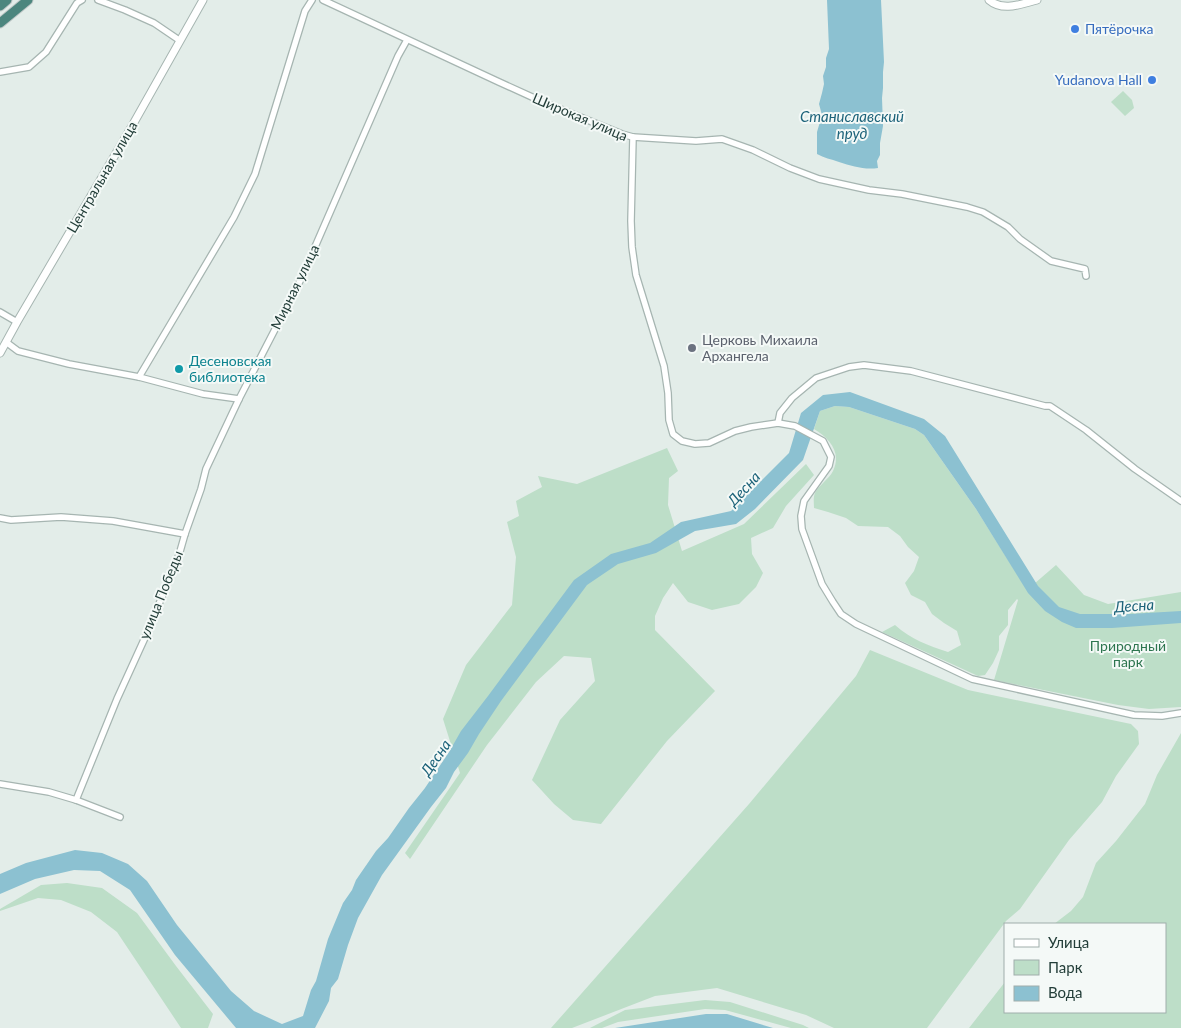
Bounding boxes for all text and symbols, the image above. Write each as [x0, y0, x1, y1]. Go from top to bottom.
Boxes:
place label: Пятёрочка [1085, 20, 1153, 37]
marker: Пятёрочка [1069, 23, 1081, 35]
place label: Yudanova Hall [1055, 71, 1142, 88]
marker: Yudanova Hall [1146, 74, 1158, 86]
street label: Широкая улица [530, 89, 630, 144]
water label: Станиславский пруд [800, 107, 904, 142]
street label: Центральная улица [63, 118, 140, 236]
street label: Мирная улица [267, 242, 322, 332]
place label: Церковь Михаила Архангела [702, 331, 818, 364]
marker: Церковь Михаила Архангела [686, 342, 698, 354]
place label: Десеновская библиотека [189, 352, 272, 385]
marker: Десеновская библиотека [173, 363, 185, 375]
water label: Десна [722, 467, 764, 510]
street label: улица Победы [135, 548, 186, 642]
water label: Десна [1112, 595, 1155, 615]
park label: Природный парк [1090, 637, 1166, 670]
water label: Десна [416, 736, 454, 780]
legend [1004, 923, 1166, 1013]
text: Улица [1048, 933, 1089, 951]
text: Парк [1048, 958, 1083, 976]
text: Вода [1048, 983, 1083, 1001]

